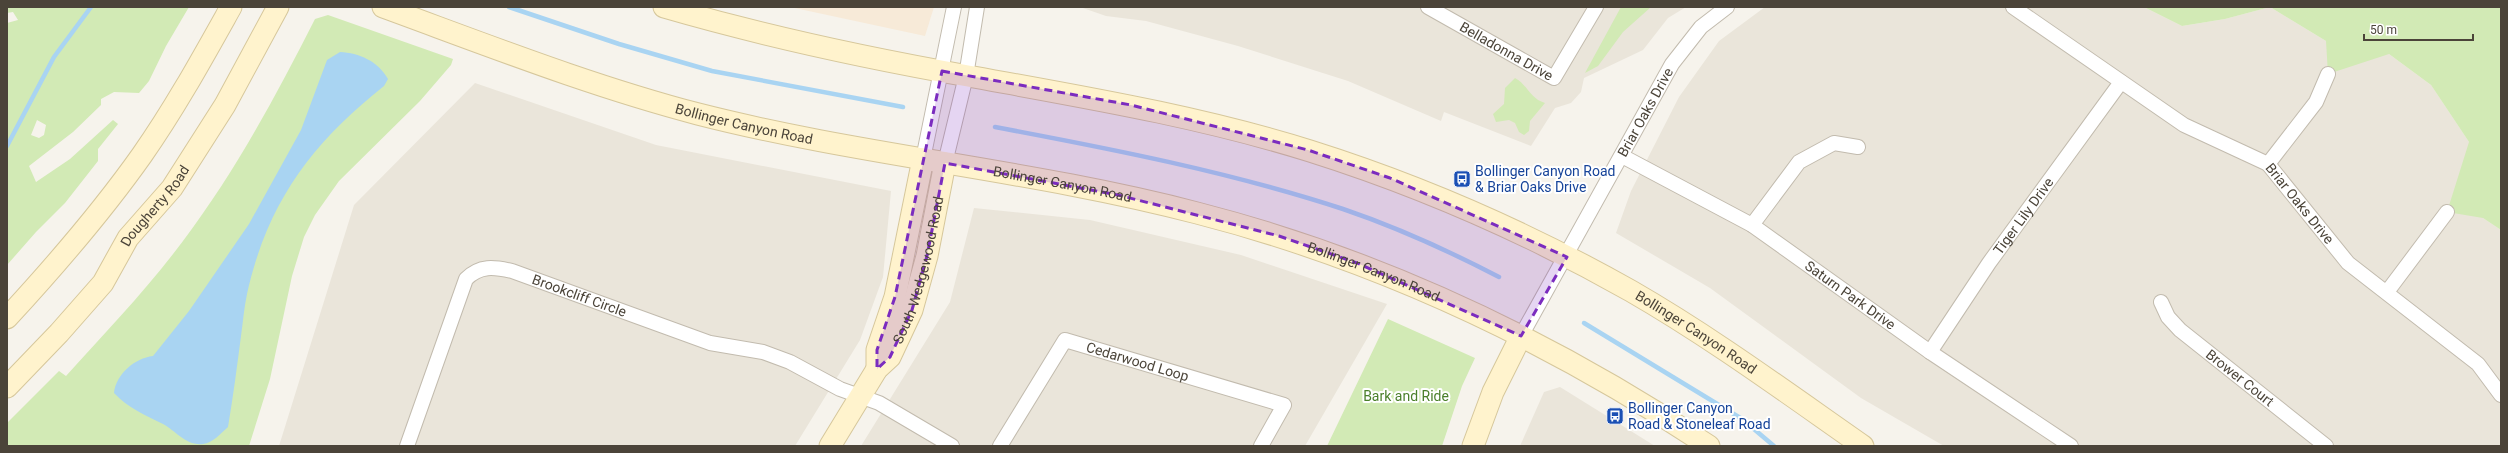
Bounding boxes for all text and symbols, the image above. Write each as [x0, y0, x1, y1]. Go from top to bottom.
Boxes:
scale bar [2364, 16, 2473, 42]
street label: Belladonna Drive [1457, 19, 1556, 84]
text: 50 m [2370, 23, 2397, 37]
street label: Briar Oaks Drive [1614, 65, 1676, 159]
street label: Bollinger Canyon Road [674, 100, 814, 147]
street label: Briar Oaks Drive [2262, 160, 2337, 247]
street label: Dougherty Road [117, 162, 192, 249]
street label: Bollinger Canyon Road [992, 163, 1133, 205]
place label: Bollinger Canyon Road & Briar Oaks Drive [1475, 163, 1615, 195]
bus stop icon: Bollinger Canyon Road & Briar Oaks Drive [1452, 169, 1472, 189]
street label: Tiger Lily Drive [1990, 174, 2057, 258]
street label: South Wedgewood Road [889, 195, 946, 346]
street label: Bollinger Canyon Road [1306, 239, 1442, 305]
street label: Saturn Park Drive [1802, 257, 1899, 333]
street label: Brookcliff Circle [530, 271, 629, 320]
street label: Bollinger Canyon Road [1633, 287, 1760, 377]
street label: Cedarwood Loop [1084, 339, 1191, 384]
street label: Brower Court [2203, 346, 2278, 410]
park label: Bark and Ride [1363, 388, 1449, 404]
place label: Bollinger Canyon Road & Stoneleaf Road [1628, 400, 1771, 432]
bus stop icon: Bollinger Canyon Road & Stoneleaf Road [1605, 406, 1625, 426]

